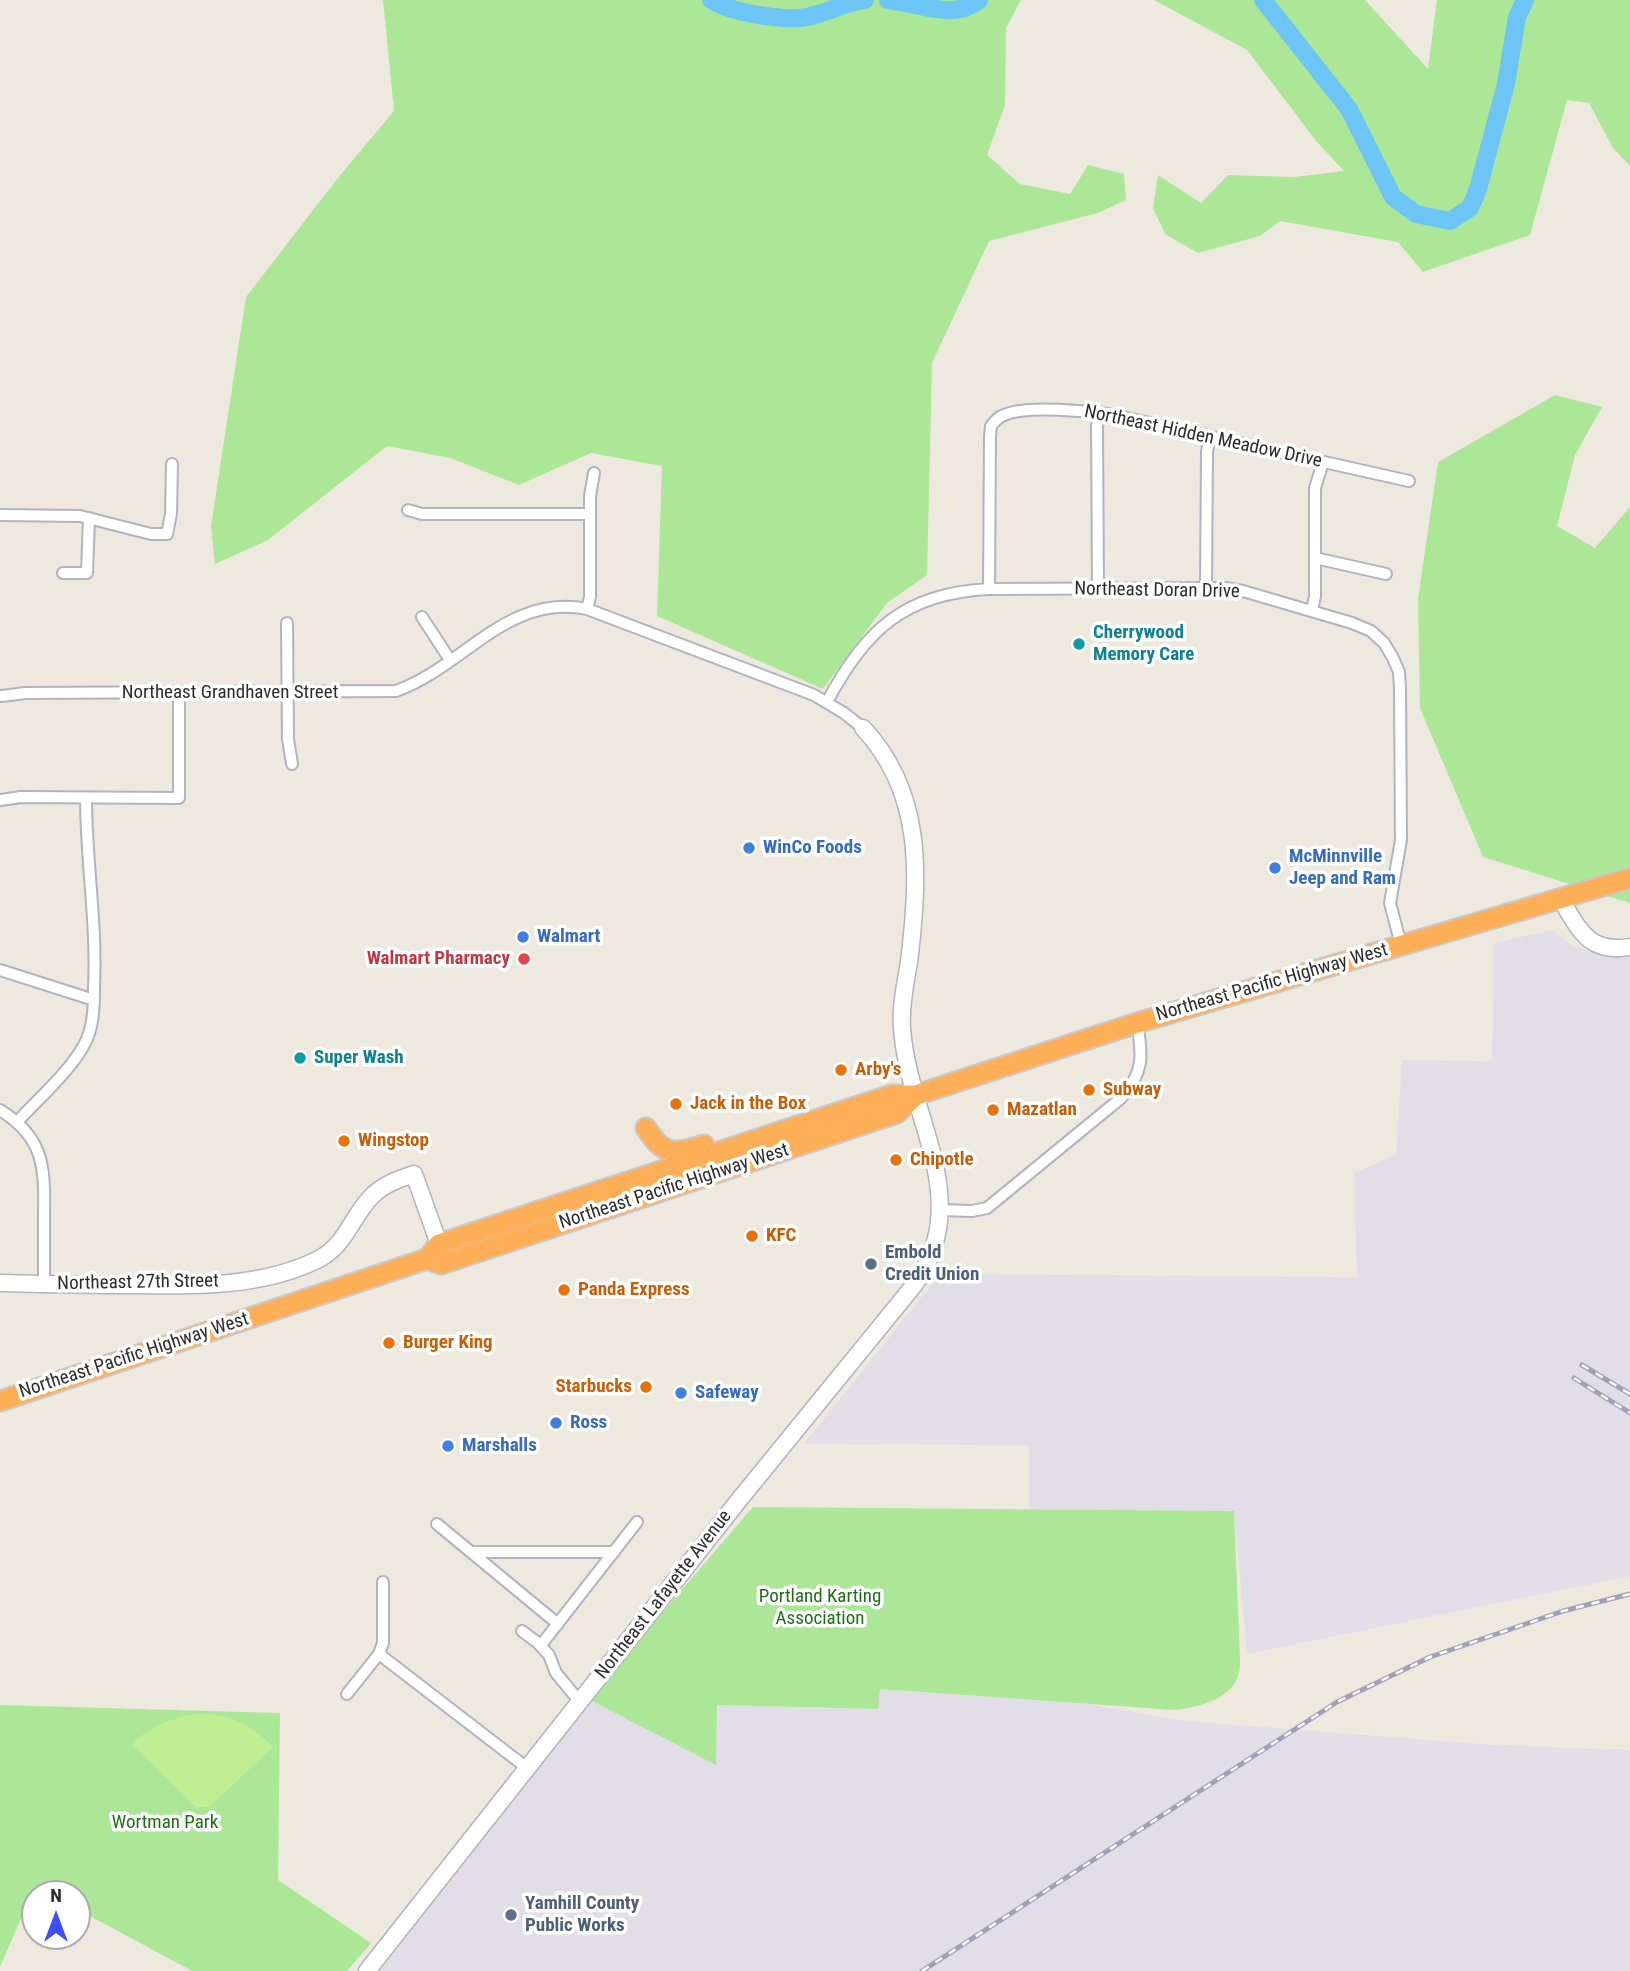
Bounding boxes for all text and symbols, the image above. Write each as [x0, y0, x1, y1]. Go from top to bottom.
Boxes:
street label: Northeast Hidden Meadow Drive [1082, 401, 1324, 473]
street label: Northeast Doran Drive [1074, 578, 1240, 604]
place label: Cherrywood Memory Care [1093, 622, 1194, 666]
marker: Cherrywood Memory Care [1071, 636, 1087, 652]
street label: Northeast Grandhaven Street [122, 682, 338, 704]
place label: WinCo Foods [763, 837, 862, 859]
marker: WinCo Foods [741, 840, 757, 856]
place label: McMinnville Jeep and Ram [1289, 846, 1396, 890]
marker: McMinnville Jeep and Ram [1267, 860, 1283, 876]
place label: Walmart [537, 926, 600, 948]
marker: Walmart [515, 929, 531, 945]
street label: Northeast Pacific Highway West [1154, 939, 1390, 1027]
place label: Walmart Pharmacy [367, 948, 510, 970]
marker: Walmart Pharmacy [516, 951, 532, 967]
place label: Super Wash [314, 1047, 404, 1069]
marker: Super Wash [292, 1050, 308, 1066]
place label: Arby's [855, 1059, 901, 1081]
marker: Arby's [833, 1062, 849, 1078]
place label: Subway [1103, 1079, 1161, 1101]
marker: Subway [1081, 1082, 1097, 1098]
place label: Jack in the Box [690, 1093, 806, 1115]
marker: Jack in the Box [668, 1096, 684, 1112]
place label: Mazatlan [1007, 1099, 1077, 1121]
marker: Mazatlan [985, 1102, 1001, 1118]
place label: Wingstop [358, 1130, 429, 1152]
marker: Wingstop [336, 1133, 352, 1149]
street label: Northeast Pacific Highway West [556, 1139, 792, 1235]
place label: Chipotle [910, 1149, 974, 1171]
marker: Chipotle [888, 1152, 904, 1168]
place label: KFC [766, 1225, 796, 1247]
marker: KFC [744, 1228, 760, 1244]
place label: Embold Credit Union [885, 1242, 979, 1286]
marker: Embold Credit Union [863, 1256, 879, 1272]
street label: Northeast 27th Street [57, 1270, 219, 1296]
place label: Panda Express [578, 1279, 690, 1301]
marker: Panda Express [556, 1282, 572, 1298]
street label: Northeast Pacific Highway West [16, 1308, 252, 1404]
place label: Burger King [403, 1332, 493, 1354]
marker: Burger King [381, 1335, 397, 1351]
place label: Starbucks [555, 1376, 632, 1398]
marker: Starbucks [638, 1379, 654, 1395]
place label: Safeway [695, 1382, 759, 1404]
marker: Safeway [673, 1385, 689, 1401]
place label: Ross [570, 1412, 607, 1434]
marker: Ross [548, 1415, 564, 1431]
place label: Marshalls [462, 1435, 537, 1457]
marker: Marshalls [440, 1438, 456, 1454]
street label: Northeast Lafayette Avenue [591, 1506, 737, 1684]
park label: Portland Karting Association [759, 1586, 881, 1630]
park label: Wortman Park [112, 1812, 218, 1834]
north arrow [21, 1880, 91, 1950]
text: N [50, 1884, 62, 1907]
place label: Yamhill County Public Works [525, 1893, 639, 1937]
marker: Yamhill County Public Works [503, 1907, 519, 1923]

